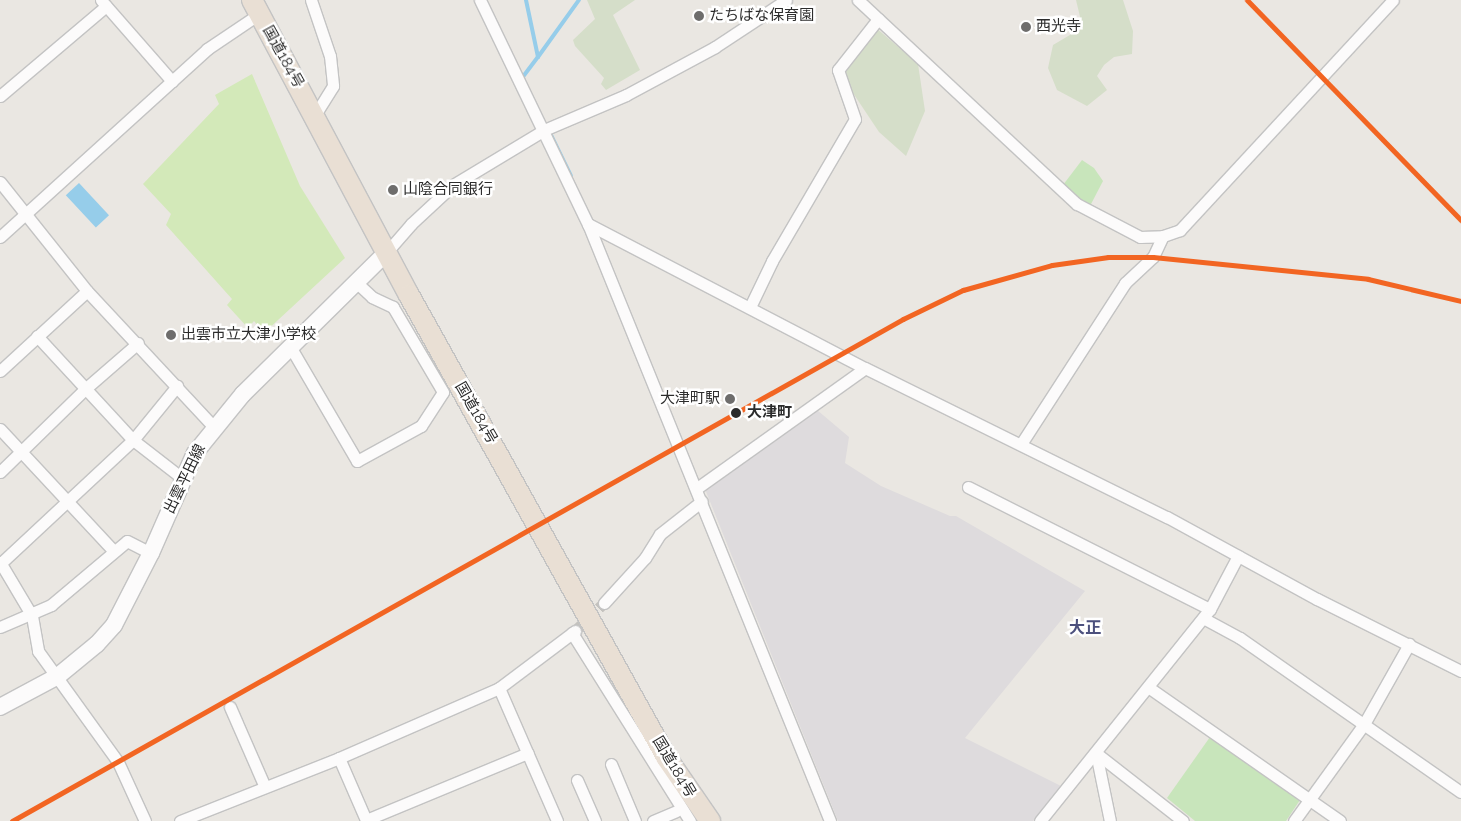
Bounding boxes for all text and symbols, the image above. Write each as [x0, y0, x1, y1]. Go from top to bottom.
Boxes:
place label: たちばな保育園 [709, 7, 814, 25]
marker: たちばな保育園 [693, 10, 705, 22]
place label: 西光寺 [1036, 18, 1081, 36]
marker: 西光寺 [1020, 21, 1032, 33]
street label: 国道184号 [259, 23, 307, 91]
place label: 山陰合同銀行 [403, 181, 493, 199]
marker: 山陰合同銀行 [387, 184, 399, 196]
place label: 出雲市立大津小学校 [181, 326, 316, 344]
marker: 出雲市立大津小学校 [165, 329, 177, 341]
street label: 国道184号 [451, 379, 501, 447]
place label: 大津町駅 [660, 390, 720, 408]
marker: 大津町駅 [724, 393, 736, 405]
place label: 大津町 [747, 404, 792, 422]
marker: 大津町 [729, 406, 743, 420]
street label: 出雲平田線 [160, 441, 210, 517]
district label: 大正 [1069, 618, 1101, 638]
street label: 国道184号 [649, 733, 699, 801]

